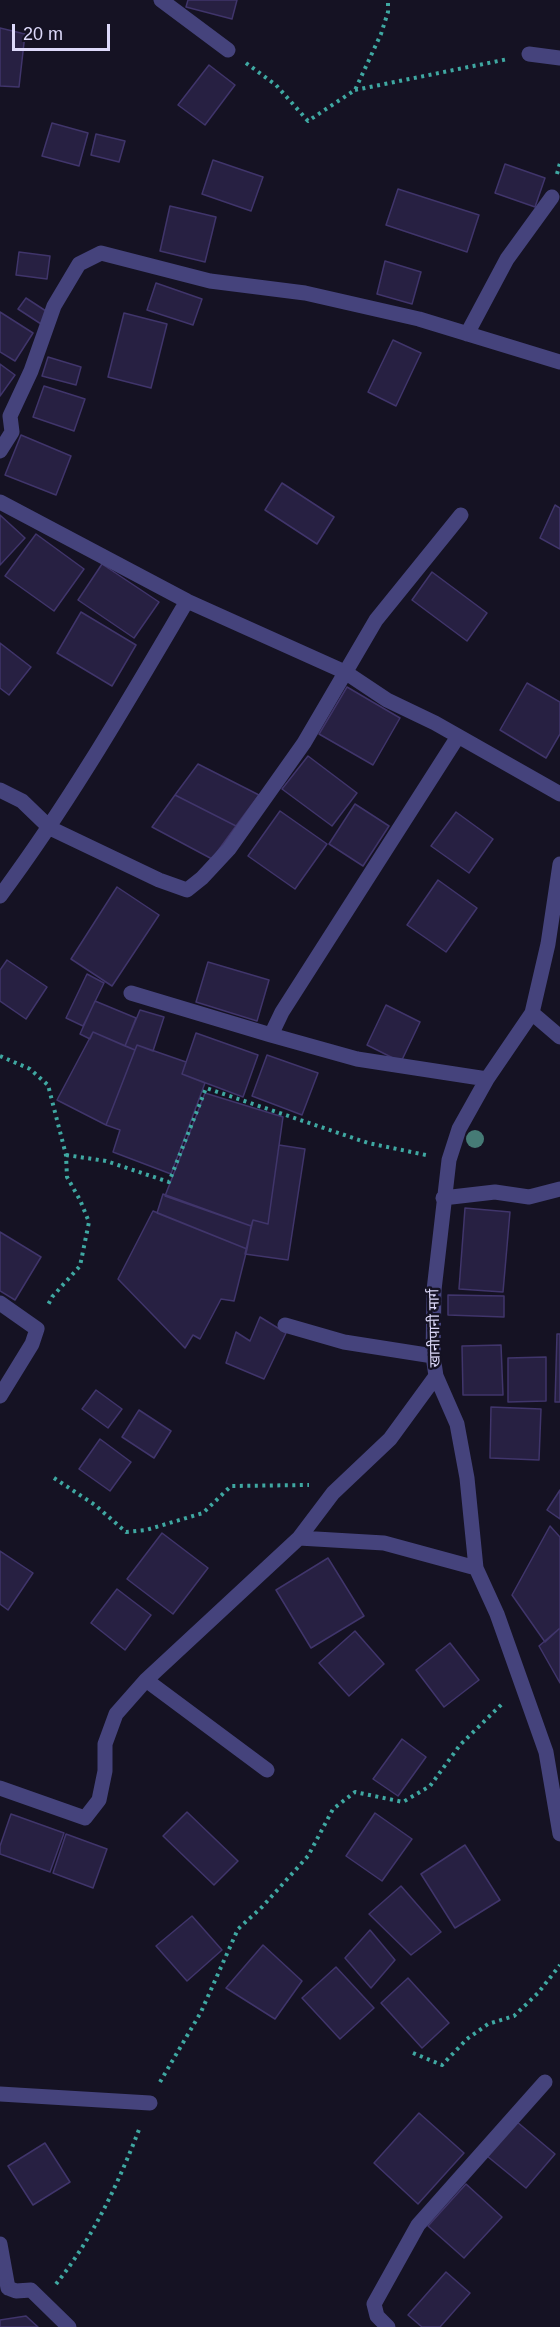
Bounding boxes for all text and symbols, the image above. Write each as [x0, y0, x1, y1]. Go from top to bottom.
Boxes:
scale bar [15, 12, 112, 50]
text: 20 m [23, 24, 63, 44]
street label: खानीपानी मार्ग [425, 1289, 445, 1367]

